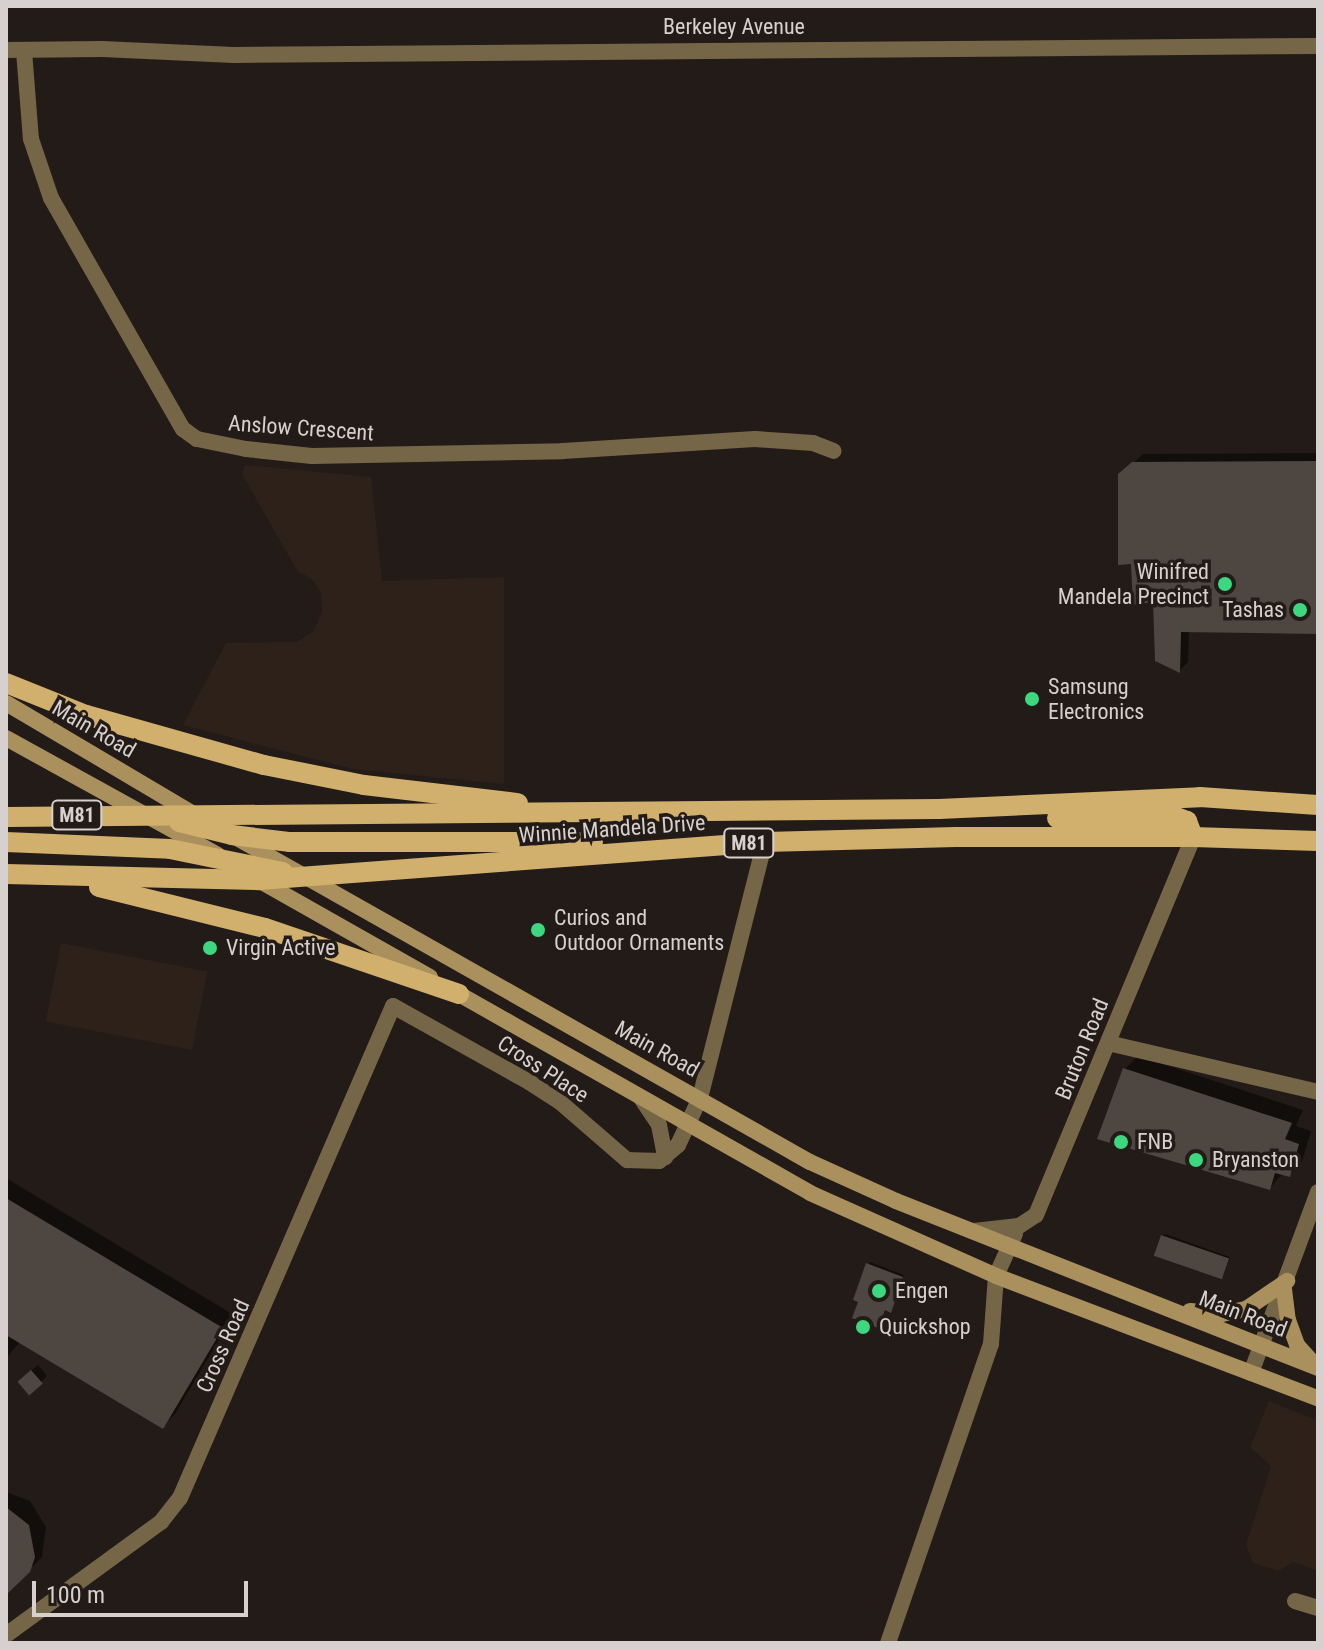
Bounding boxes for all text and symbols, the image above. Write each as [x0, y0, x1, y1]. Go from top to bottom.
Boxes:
street label: Berkeley Avenue [663, 14, 805, 40]
street label: Anslow Crescent [227, 410, 375, 446]
place label: Winifred Mandela Precinct [1058, 558, 1209, 610]
marker: Winifred Mandela Precinct [1216, 575, 1234, 593]
place label: Tashas [1222, 597, 1284, 623]
marker: Tashas [1291, 601, 1309, 619]
place label: Samsung Electronics [1048, 673, 1144, 724]
marker: Samsung Electronics [1023, 690, 1041, 708]
street label: Main Road [48, 695, 140, 763]
road number: M81 [51, 799, 103, 831]
street label: Winnie Mandela Drive [518, 809, 706, 849]
road number: M81 [723, 827, 775, 859]
place label: Curios and Outdoor Ornaments [554, 904, 724, 956]
marker: Curios and Outdoor Ornaments [529, 921, 547, 939]
place label: Virgin Active [226, 935, 335, 961]
marker: Virgin Active [201, 939, 219, 957]
street label: Bruton Road [1050, 995, 1114, 1103]
street label: Main Road [610, 1015, 704, 1083]
street label: Cross Place [492, 1030, 594, 1108]
place label: FNB [1137, 1129, 1173, 1155]
marker: FNB [1112, 1133, 1130, 1151]
place label: Bryanston [1212, 1147, 1299, 1173]
marker: Bryanston [1187, 1151, 1205, 1169]
place label: Engen [895, 1278, 948, 1304]
marker: Engen [870, 1282, 888, 1300]
street label: Main Road [1195, 1285, 1291, 1343]
street label: Cross Road [191, 1295, 255, 1397]
place label: Quickshop [879, 1314, 971, 1340]
marker: Quickshop [854, 1318, 872, 1336]
scale bar [36, 1565, 252, 1615]
text: 100 m [46, 1581, 105, 1609]

